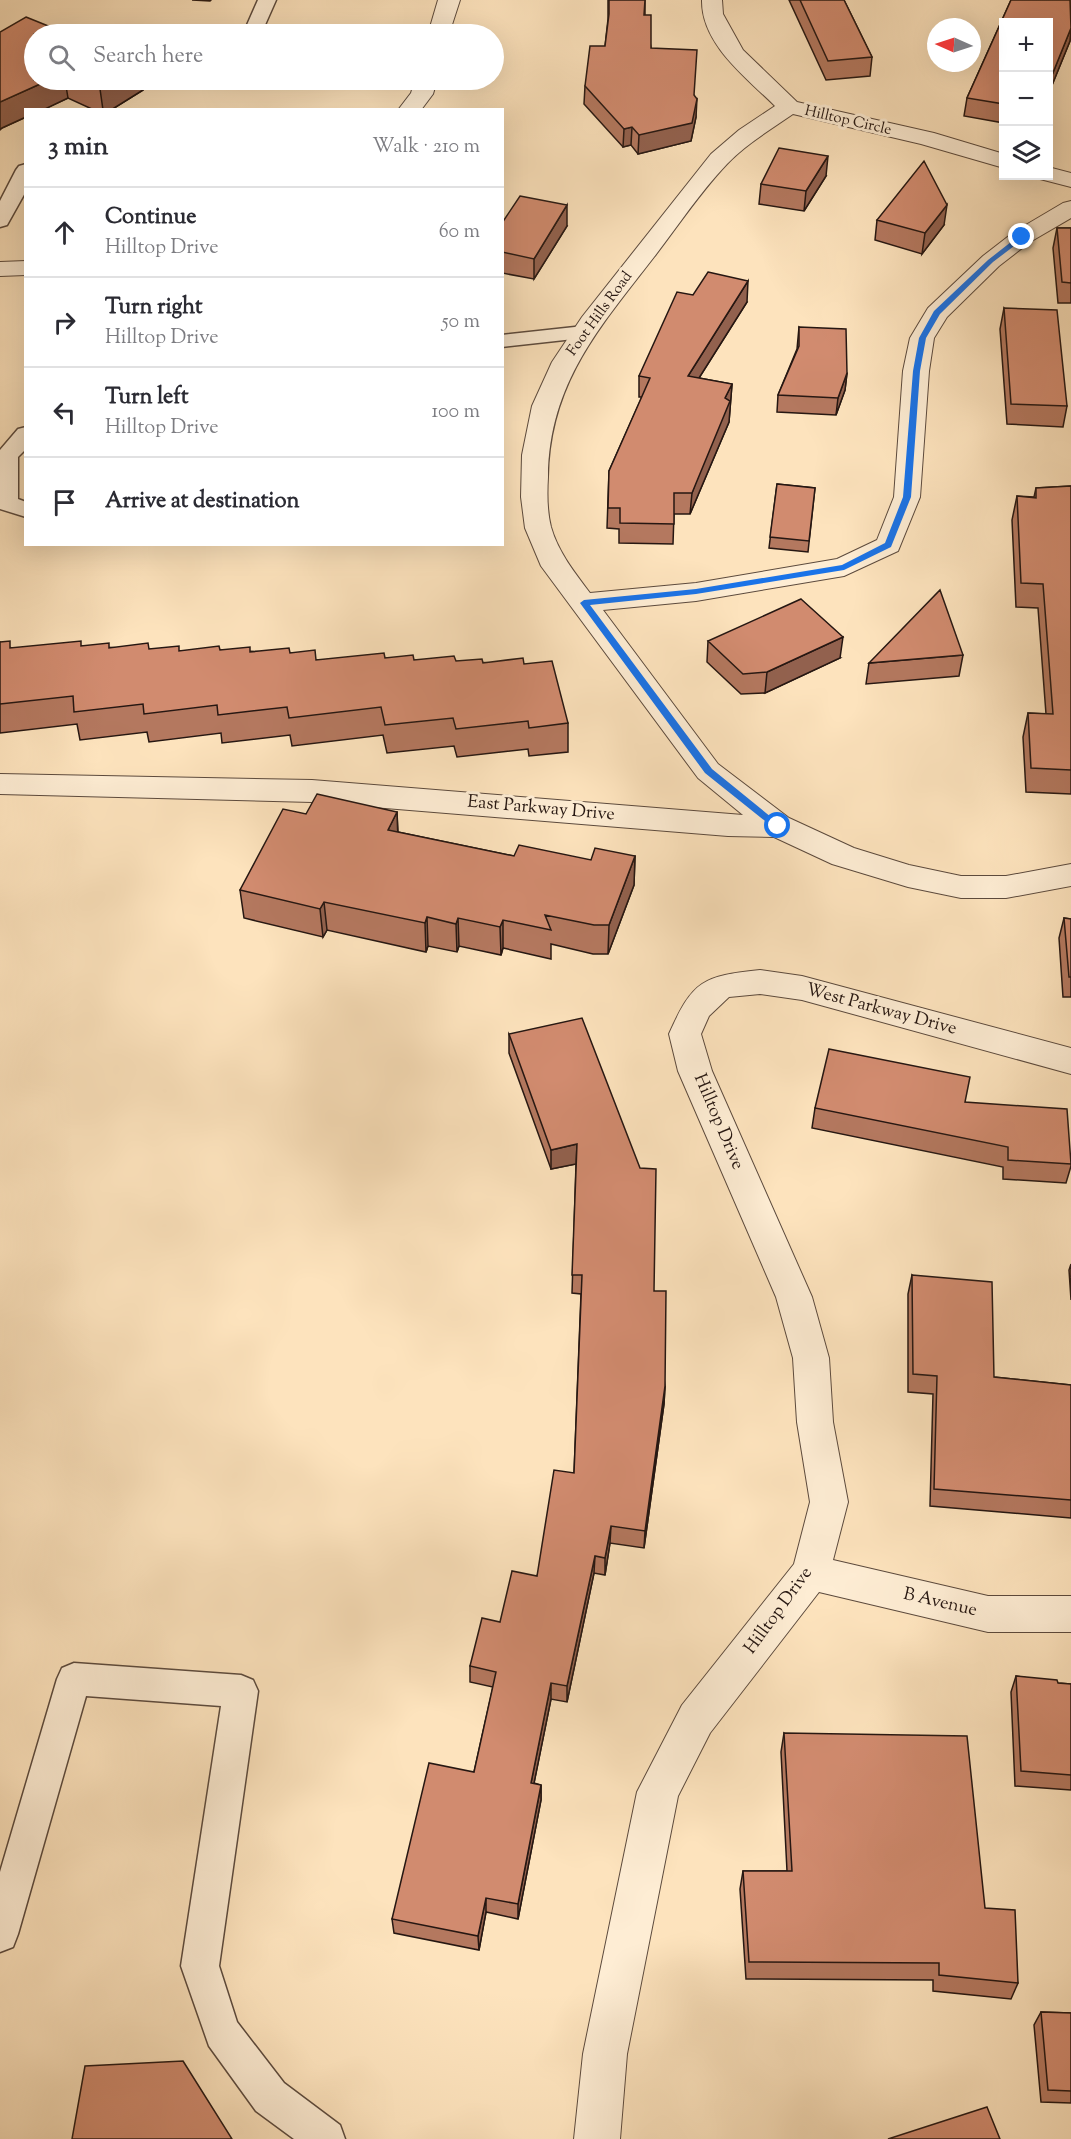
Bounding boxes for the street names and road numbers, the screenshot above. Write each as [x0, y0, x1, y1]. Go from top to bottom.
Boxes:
street label: Hilltop Circle [803, 101, 893, 141]
street label: Foot Hills Road [562, 267, 638, 361]
street label: East Parkway Drive [466, 790, 616, 828]
street label: West Parkway Drive [803, 977, 959, 1043]
street label: Hilltop Drive [686, 1070, 750, 1174]
street label: Hilltop Drive [738, 1562, 820, 1660]
street label: B Avenue [900, 1582, 980, 1624]

